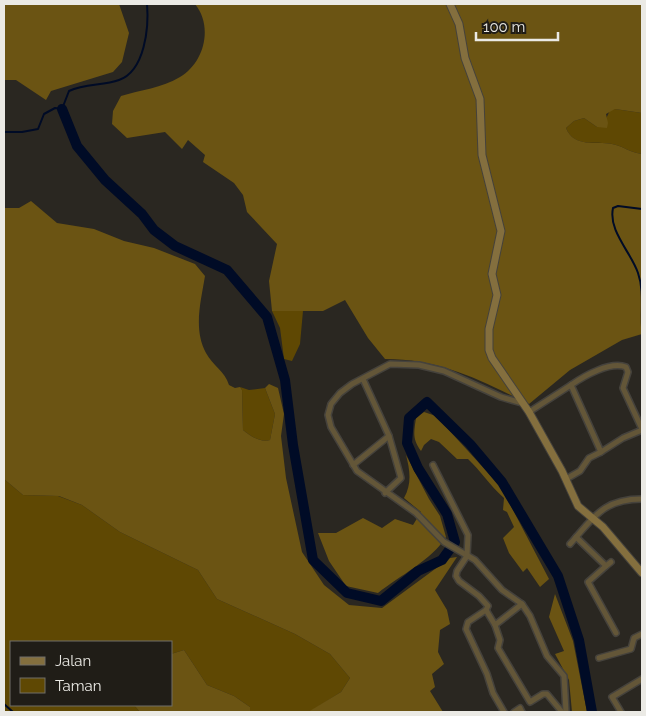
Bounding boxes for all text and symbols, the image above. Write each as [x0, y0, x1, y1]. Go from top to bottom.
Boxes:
scale bar [476, 10, 558, 42]
text: 100 m [483, 18, 525, 36]
legend [10, 641, 172, 706]
text: Jalan [55, 652, 91, 670]
text: Taman [55, 677, 101, 695]

